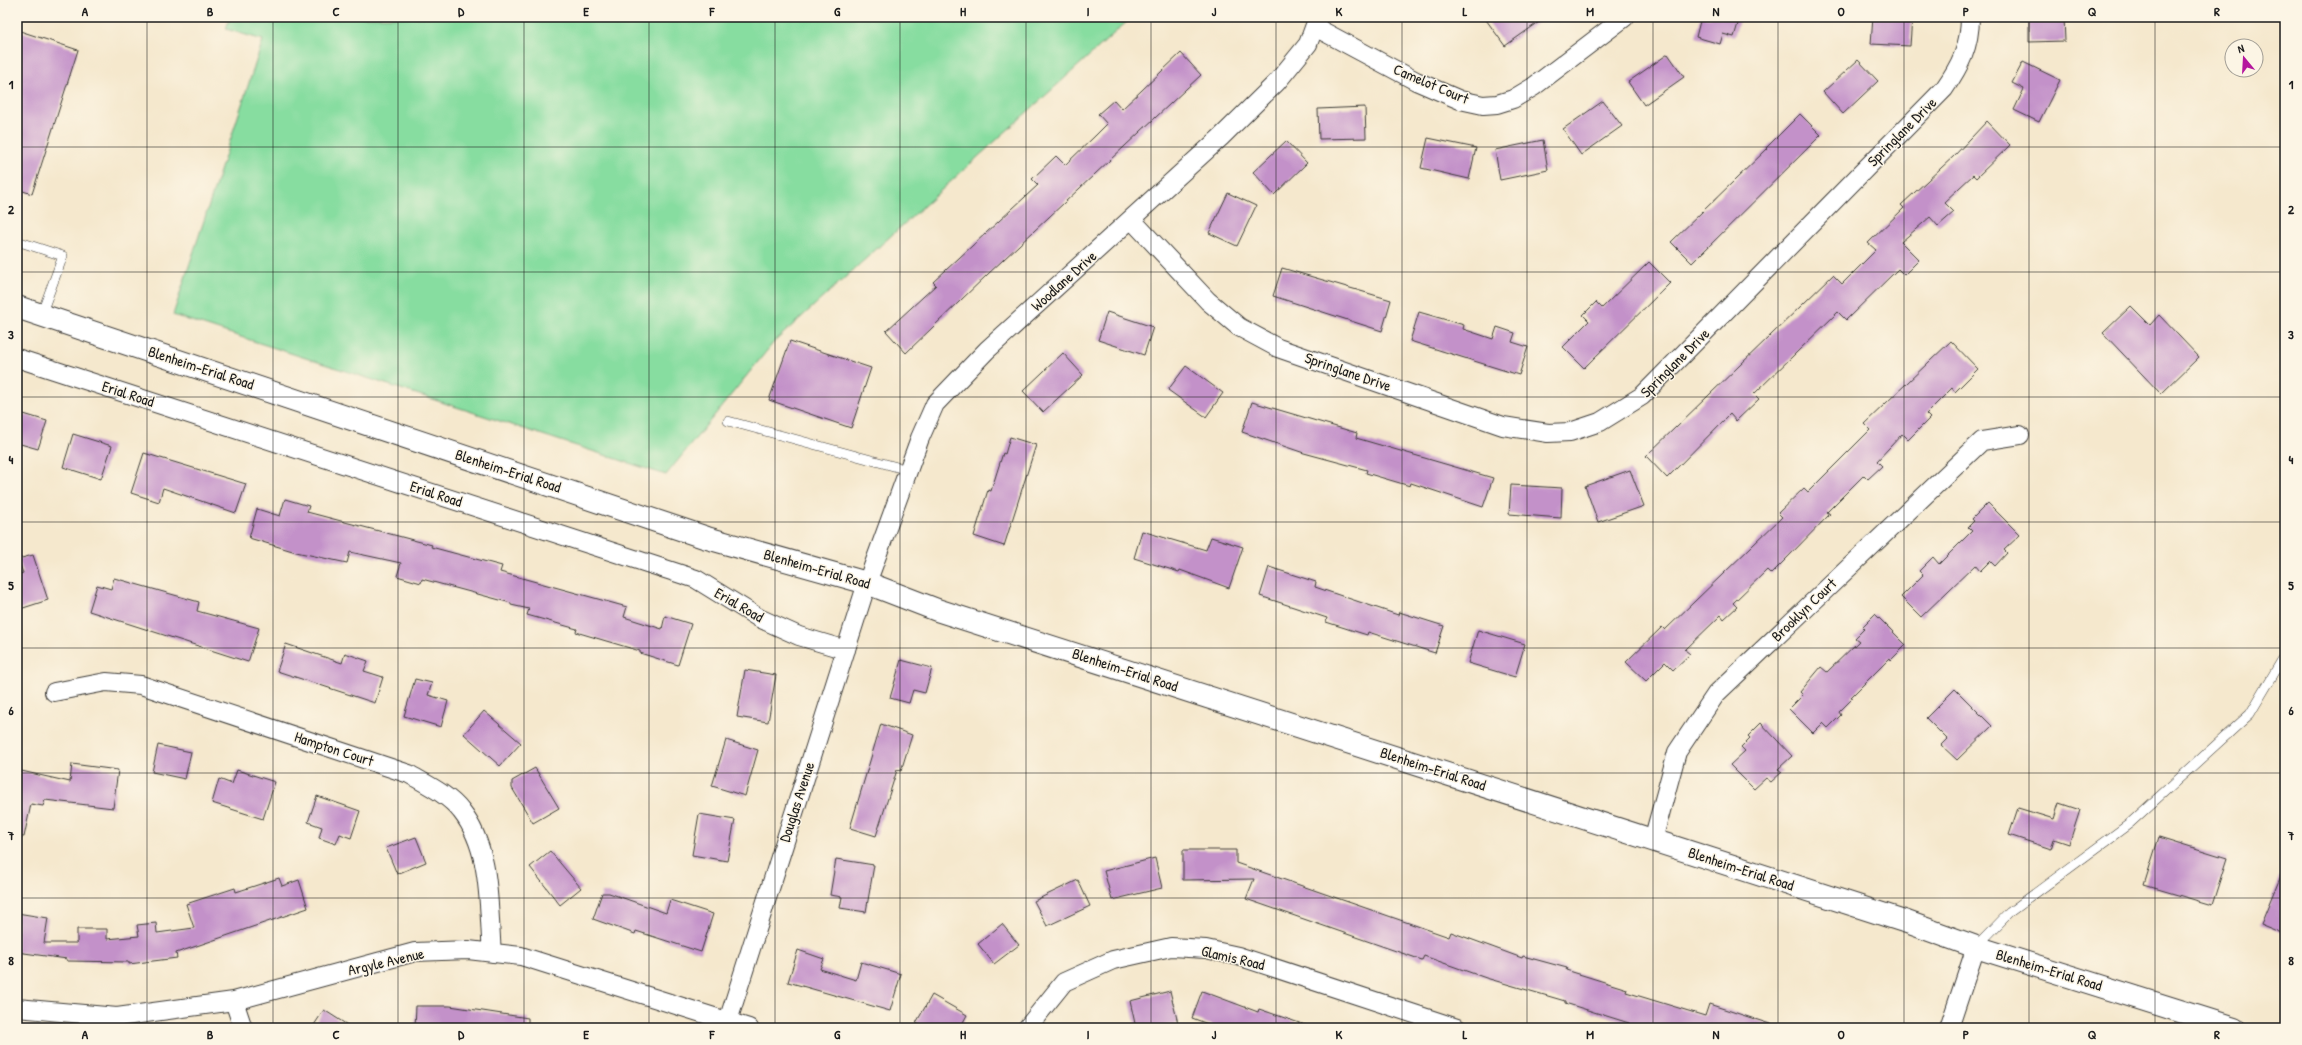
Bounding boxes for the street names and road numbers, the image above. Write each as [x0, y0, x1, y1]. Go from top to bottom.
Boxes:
street label: Camelot Court [1390, 58, 1473, 109]
street label: Springlane Drive [1862, 92, 1941, 171]
street label: Woodlane Drive [1026, 246, 1101, 316]
street label: Springlane Drive [1635, 323, 1714, 402]
street label: Blenheim-Erial Road [146, 341, 257, 395]
street label: Springlane Drive [1302, 347, 1394, 396]
street label: Erial Road [99, 375, 157, 412]
street label: Blenheim-Erial Road [453, 444, 564, 498]
street label: Erial Road [407, 475, 465, 512]
street label: Blenheim-Erial Road [761, 543, 873, 594]
street label: Brooklyn Court [1766, 573, 1842, 646]
street label: Erial Road [711, 582, 768, 627]
street label: Blenheim-Erial Road [1070, 643, 1181, 697]
street label: Hampton Court [292, 726, 377, 771]
street label: Blenheim-Erial Road [1378, 742, 1489, 796]
street label: Douglas Avenue [774, 759, 819, 845]
street label: Blenheim-Erial Road [1686, 842, 1797, 896]
street label: Glamis Road [1199, 940, 1267, 975]
street label: Argyle Avenue [346, 943, 426, 980]
street label: Blenheim-Erial Road [1994, 943, 2105, 996]

